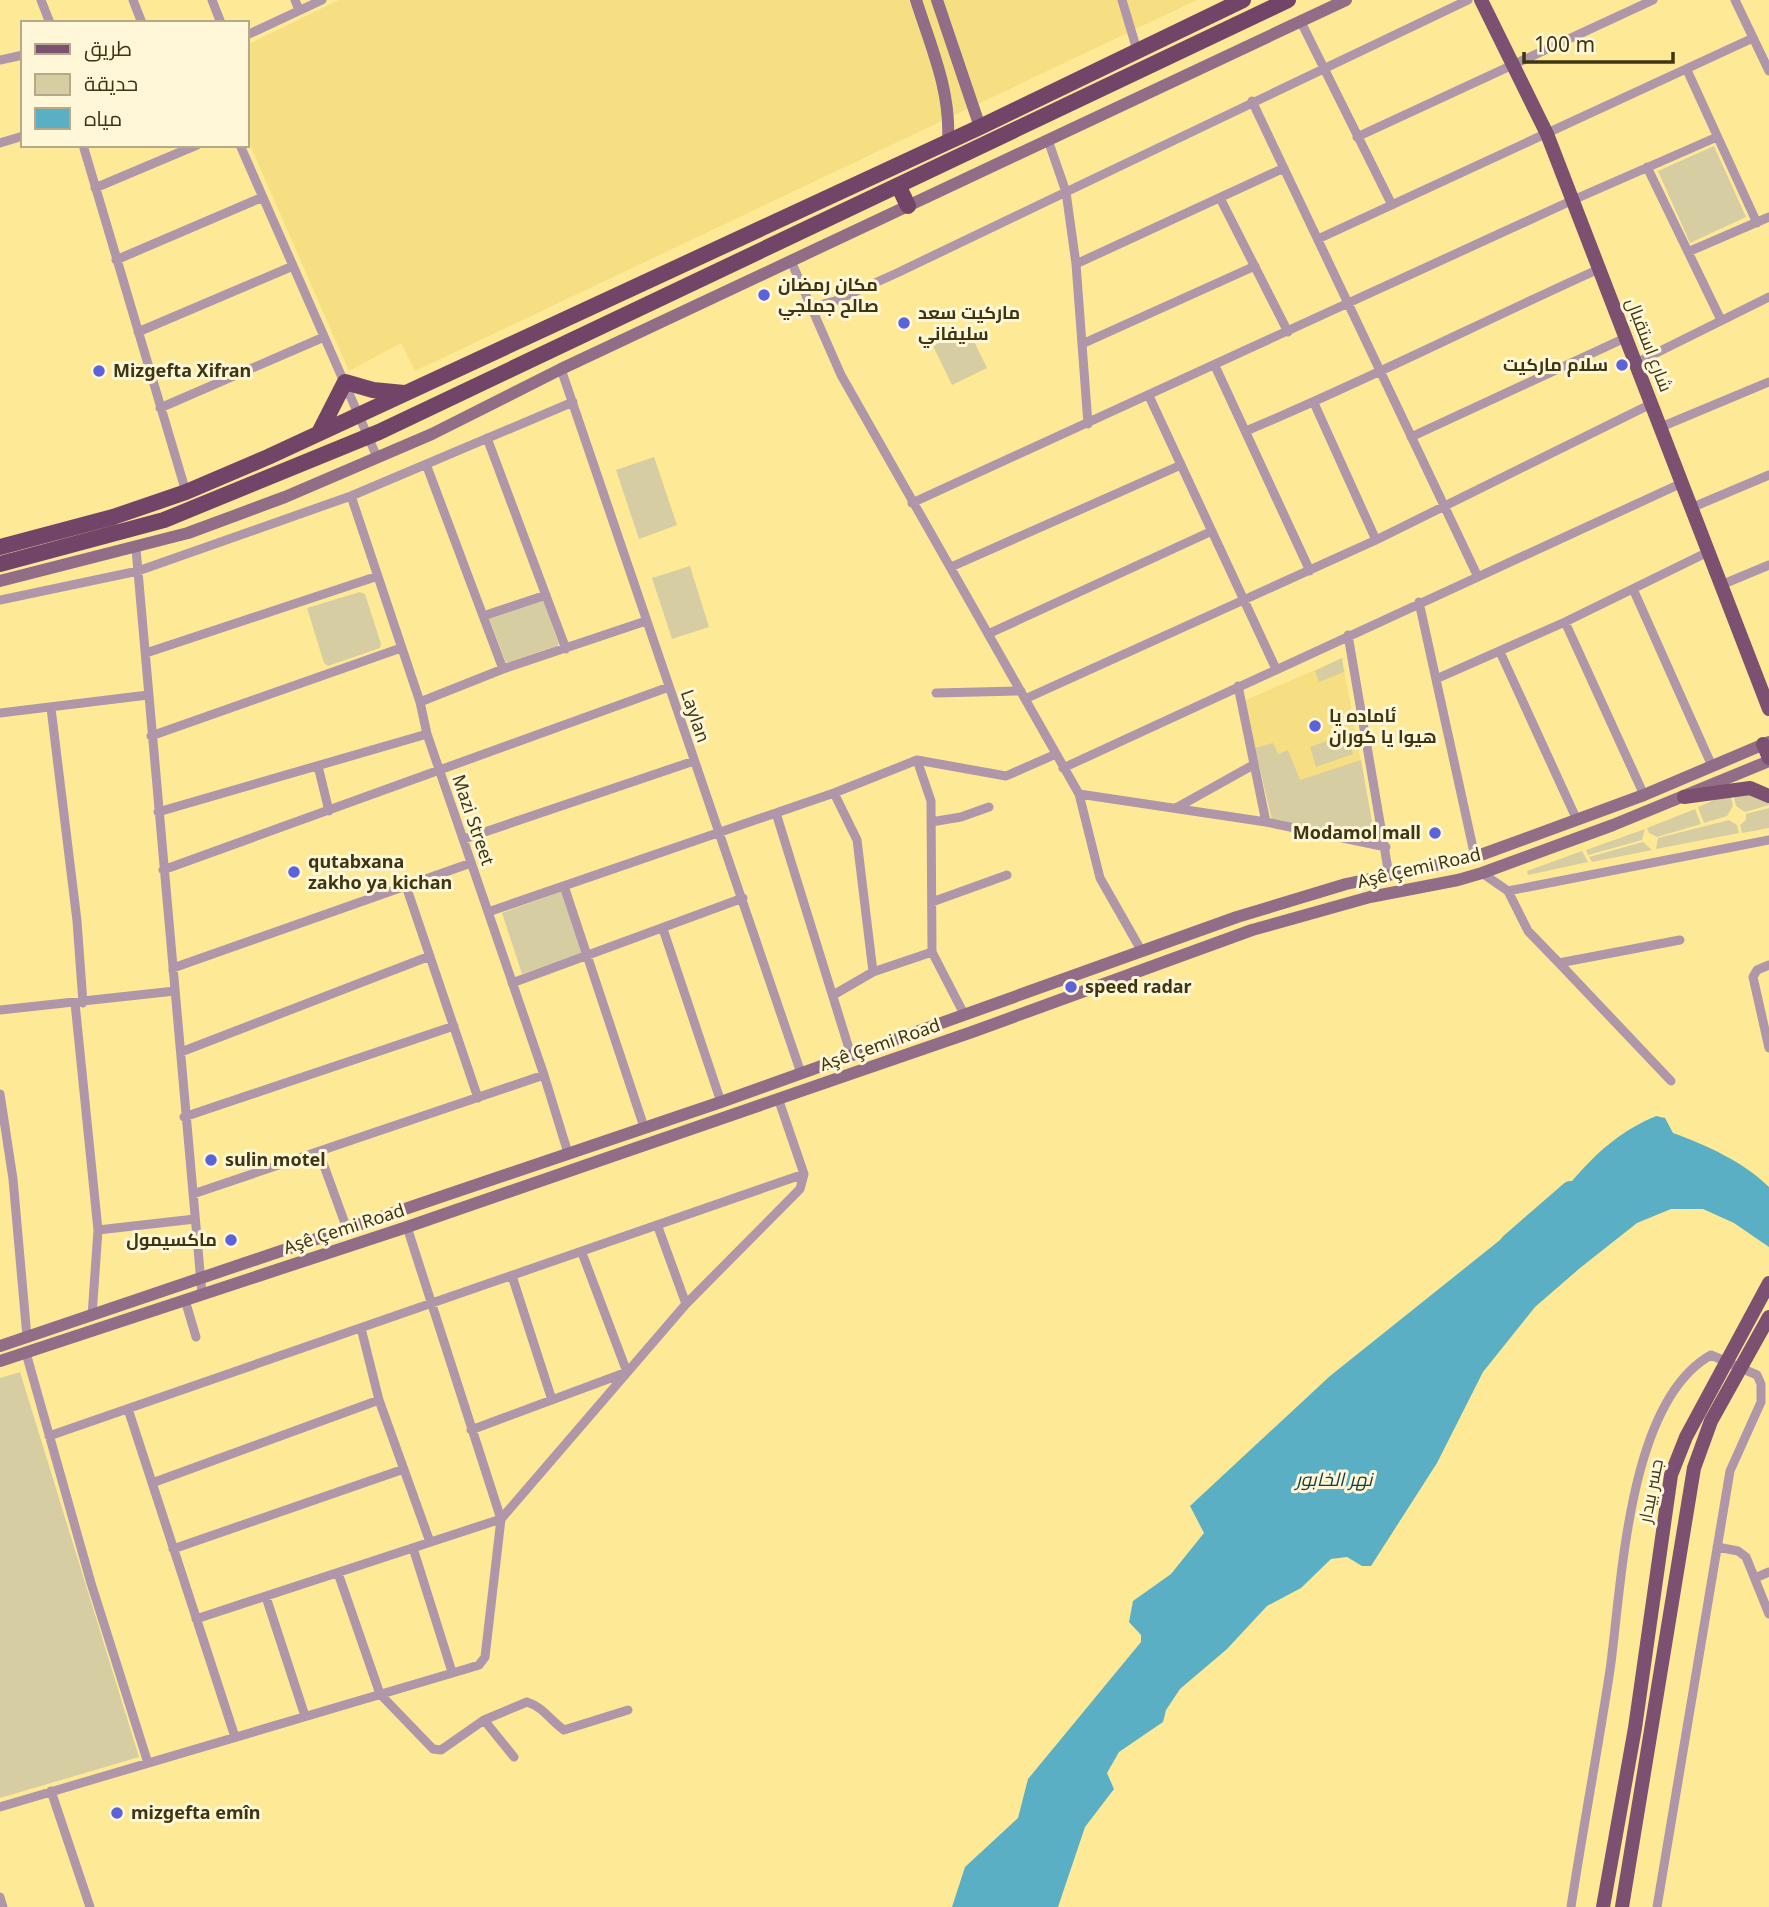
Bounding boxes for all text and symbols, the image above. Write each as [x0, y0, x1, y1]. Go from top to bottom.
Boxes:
legend [21, 21, 248, 147]
scale bar [1524, 21, 1673, 65]
text: 100 m [1534, 30, 1595, 58]
text: طريق [84, 34, 132, 62]
text: حديقة [84, 69, 138, 97]
text: مياه [84, 104, 122, 132]
place label: مكان رمضان صالح جملجي [778, 272, 879, 321]
marker: مكان رمضان صالح جملجي [756, 287, 772, 303]
street label: شارع استقبال [1620, 294, 1679, 395]
place label: ماركيت سعد سليفاني [918, 300, 1020, 349]
marker: ماركيت سعد سليفاني [896, 315, 912, 331]
place label: سلام ماركيت [1503, 352, 1608, 377]
marker: سلام ماركيت [1614, 357, 1630, 373]
place label: Mizgefta Xifran [113, 358, 251, 382]
marker: Mizgefta Xifran [91, 363, 107, 379]
street label: Laylan [676, 686, 716, 745]
place label: ئاماده یا هیوا یا کوران [1329, 703, 1437, 748]
marker: ئاماده یا هیوا یا کوران [1307, 718, 1323, 734]
street label: Mazi Street [447, 771, 501, 869]
place label: Modamol mall [1293, 820, 1421, 844]
marker: Modamol mall [1427, 825, 1443, 841]
street label: Aşê Çemi Road [1355, 841, 1483, 893]
place label: qutabxana zakho ya kichan [308, 849, 452, 894]
marker: qutabxana zakho ya kichan [286, 864, 302, 880]
place label: speed radar [1085, 974, 1192, 998]
marker: speed radar [1063, 979, 1079, 995]
street label: Aşê Çemi Road [816, 1012, 943, 1076]
place label: sulin motel [225, 1147, 326, 1171]
marker: sulin motel [203, 1152, 219, 1168]
street label: Aşê Çemi Road [280, 1197, 407, 1259]
place label: ماكسيمول [126, 1227, 217, 1251]
marker: ماكسيمول [223, 1232, 239, 1248]
street label: جسر بيدار [1632, 1457, 1668, 1526]
water label: نهر الخابور [1294, 1466, 1374, 1492]
place label: mizgefta emîn [131, 1800, 261, 1824]
marker: mizgefta emîn [109, 1805, 125, 1821]

